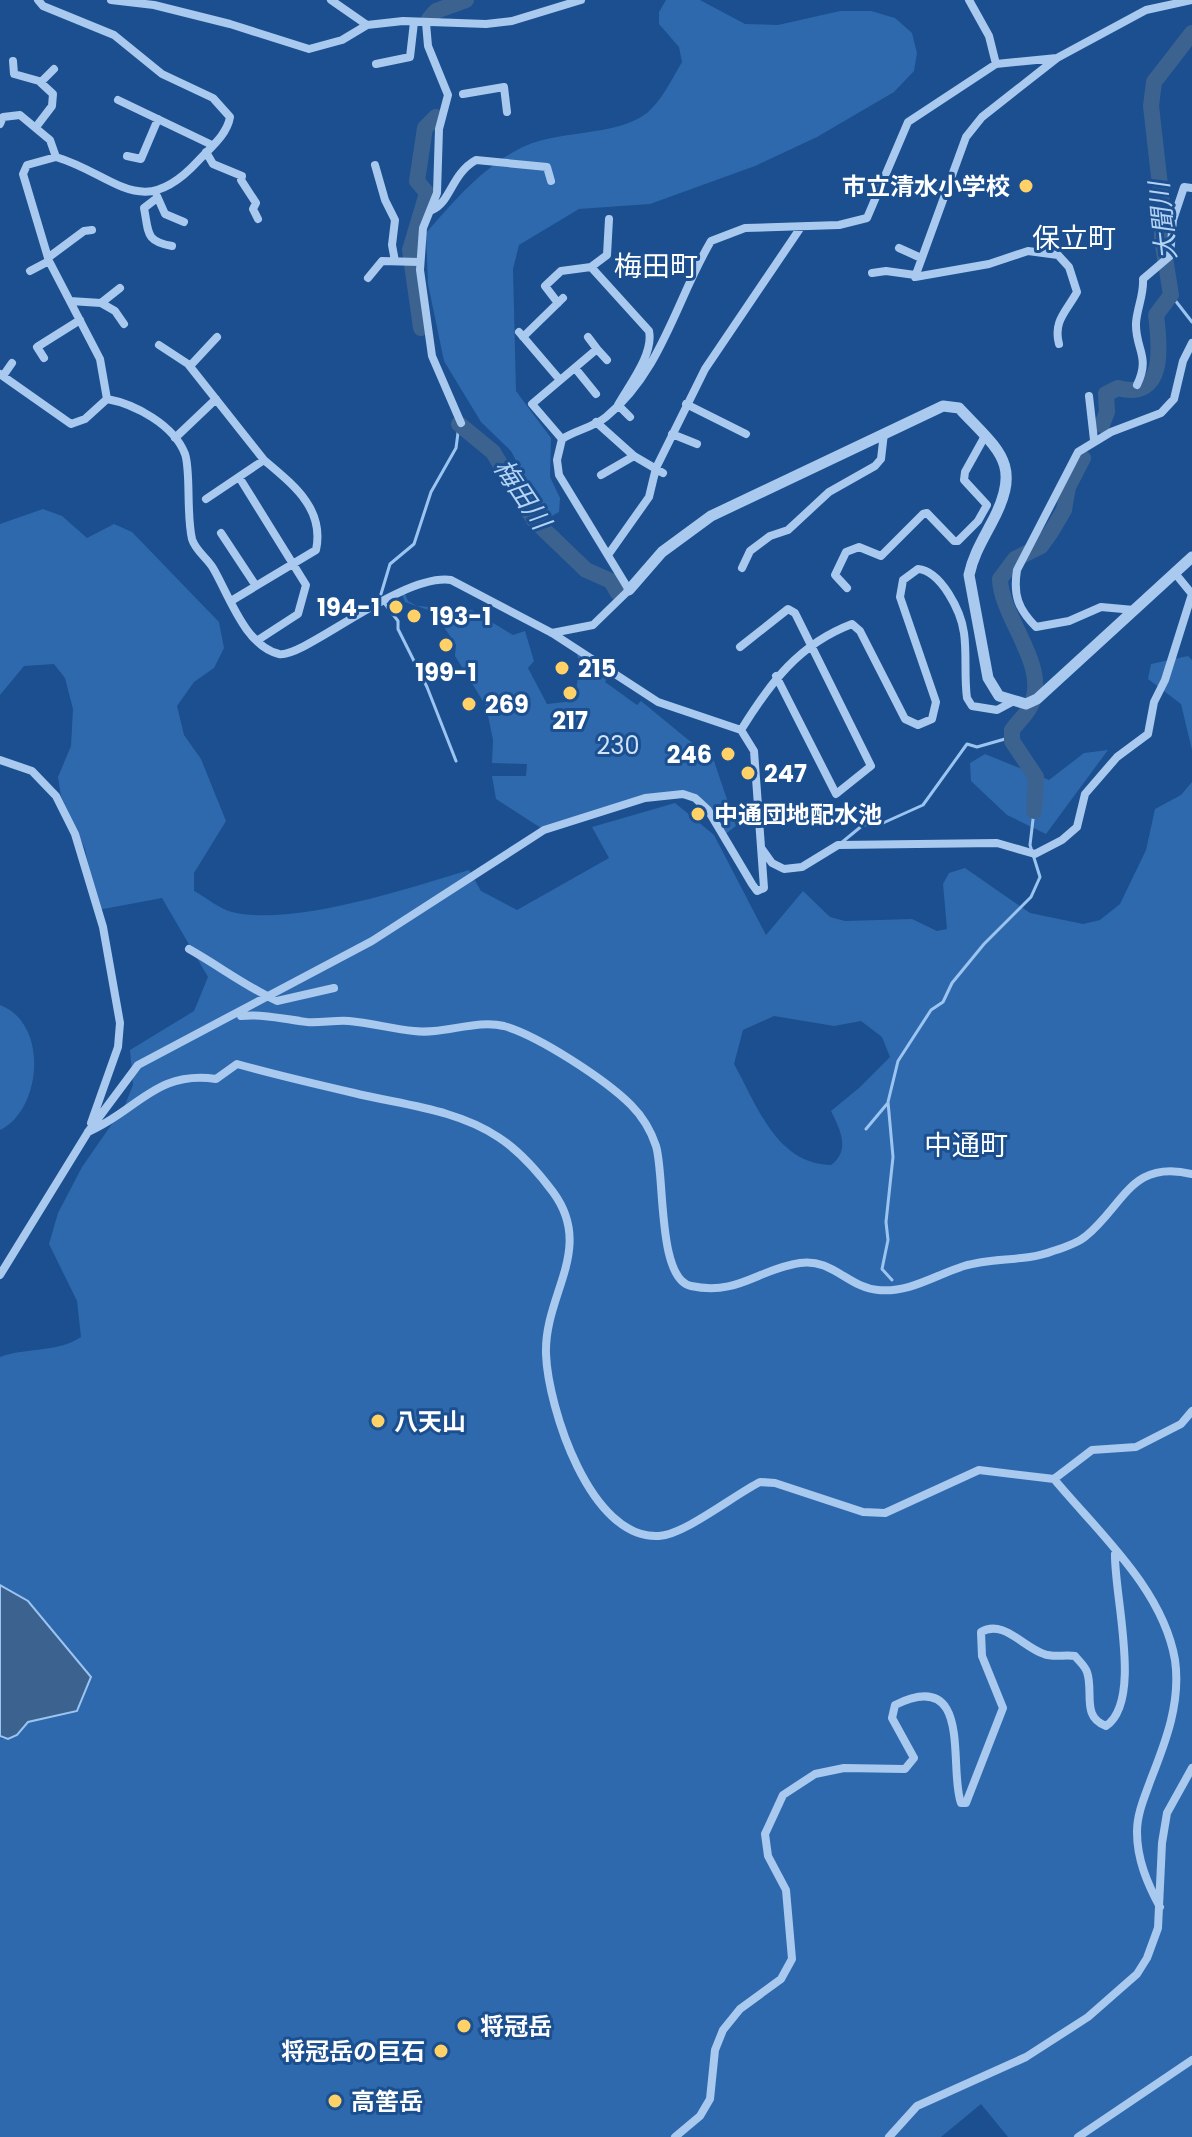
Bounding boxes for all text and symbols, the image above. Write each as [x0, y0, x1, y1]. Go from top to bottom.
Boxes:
place label: 市立清水小学校 [842, 170, 1010, 203]
marker: 市立清水小学校 [1017, 177, 1035, 195]
water label: 大聞川 [1141, 177, 1185, 262]
district label: 保立町 [1032, 219, 1116, 258]
district label: 梅田町 [614, 247, 698, 286]
water label: 梅田川 [485, 452, 560, 539]
place label: 194-1 [317, 591, 380, 624]
marker: 194-1 [387, 598, 405, 616]
place label: 193-1 [430, 600, 491, 633]
marker: 193-1 [405, 607, 423, 625]
marker: 199-1 [437, 636, 455, 654]
place label: 215 [578, 652, 616, 685]
place label: 199-1 [415, 656, 477, 689]
marker: 215 [553, 659, 571, 677]
marker: 217 [561, 684, 579, 702]
place label: 269 [485, 688, 529, 721]
marker: 269 [460, 695, 478, 713]
place label: 217 [552, 704, 588, 737]
park label: 230 [596, 729, 640, 762]
place label: 246 [667, 738, 712, 771]
marker: 246 [719, 745, 737, 763]
place label: 247 [764, 757, 807, 790]
marker: 247 [739, 764, 757, 782]
place label: 中通団地配水池 [714, 798, 882, 831]
marker: 中通団地配水池 [689, 805, 707, 823]
district label: 中通町 [924, 1126, 1008, 1165]
place label: 八天山 [394, 1405, 466, 1438]
marker: 八天山 [369, 1412, 387, 1430]
place label: 将冠岳 [480, 2010, 552, 2043]
marker: 将冠岳 [455, 2017, 473, 2035]
place label: 将冠岳の巨石 [281, 2035, 425, 2068]
marker: 将冠岳の巨石 [432, 2042, 450, 2060]
place label: 高筈岳 [351, 2085, 423, 2118]
marker: 高筈岳 [326, 2092, 344, 2110]

